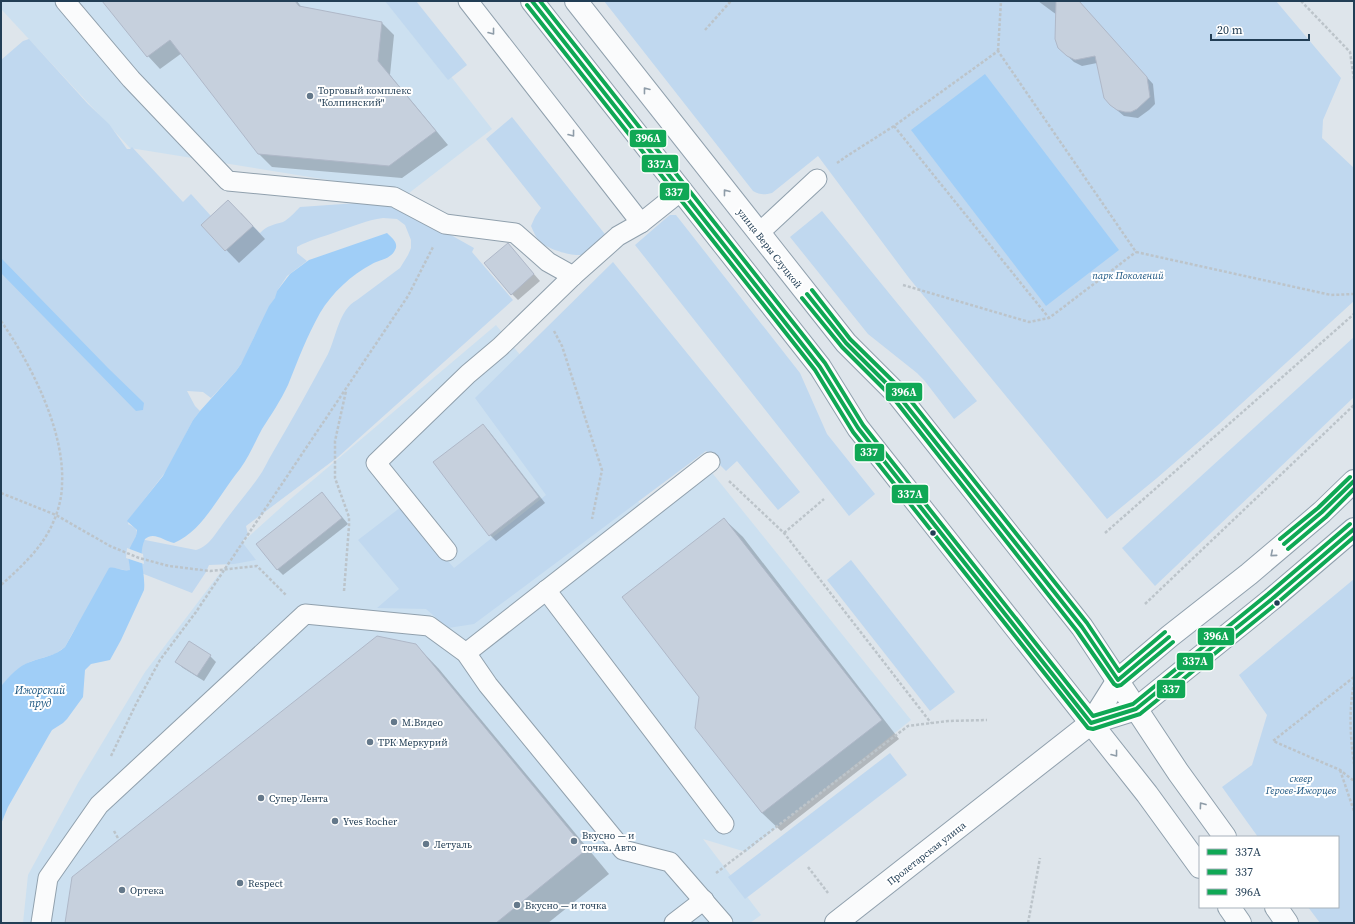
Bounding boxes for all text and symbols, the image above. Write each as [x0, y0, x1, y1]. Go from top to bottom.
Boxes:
scale bar [1211, 16, 1309, 42]
text: 20 m [1217, 22, 1243, 38]
one-way arrow [487, 27, 494, 34]
place label: Торговый комплекс "Колпинский" [318, 84, 411, 109]
one-way arrow [643, 87, 650, 94]
marker: Торговый комплекс "Колпинский" [305, 91, 315, 101]
line badge: 396А [629, 129, 667, 148]
one-way arrow [567, 130, 574, 137]
text: 396А [635, 131, 661, 146]
line badge: 337А [641, 154, 679, 173]
text: 337А [647, 157, 673, 172]
line badge: 337 [659, 182, 690, 201]
text: 337 [665, 185, 683, 200]
one-way arrow [724, 189, 731, 196]
street label: улица Веры Слуцкой [734, 206, 805, 291]
park label: парк Поколений [1092, 269, 1164, 282]
line badge: 396А [885, 382, 923, 402]
text: 396А [891, 385, 917, 400]
line badge: 337 [854, 443, 885, 462]
text: 337 [860, 445, 878, 460]
line badge: 337А [891, 484, 929, 504]
text: 337А [897, 487, 923, 502]
unlabelled marker [928, 528, 938, 538]
one-way arrow [1270, 549, 1277, 556]
unlabelled marker [1272, 598, 1282, 608]
line badge: 396А [1197, 627, 1235, 646]
text: 396А [1203, 629, 1229, 644]
line badge: 337А [1176, 652, 1214, 671]
text: 337А [1182, 654, 1208, 669]
line badge: 337 [1156, 679, 1186, 699]
text: 337 [1162, 682, 1180, 697]
water label: Ижорский пруд [14, 683, 66, 711]
place label: М.Видео [402, 716, 443, 729]
marker: М.Видео [389, 717, 399, 727]
place label: ТРК Меркурий [378, 736, 448, 749]
marker: ТРК Меркурий [365, 737, 375, 747]
one-way arrow [1110, 749, 1117, 756]
park label: сквер Героев-Ижорцев [1265, 772, 1337, 797]
place label: Супер Лента [269, 792, 329, 805]
marker: Супер Лента [256, 793, 266, 803]
one-way arrow [1200, 803, 1207, 810]
place label: Yves Rocher [343, 815, 398, 828]
marker: Yves Rocher [330, 816, 340, 826]
street label: Пролетарская улица [884, 818, 969, 888]
place label: Вкусно — и точка. Авто [582, 829, 637, 854]
marker: Вкусно — и точка. Авто [569, 836, 579, 846]
legend [1199, 836, 1339, 908]
place label: Летуаль [434, 838, 472, 851]
marker: Летуаль [421, 839, 431, 849]
text: 337А [1235, 844, 1261, 860]
text: 337 [1235, 864, 1253, 880]
place label: Respect [248, 877, 284, 890]
marker: Respect [235, 878, 245, 888]
place label: Ортека [130, 884, 165, 897]
text: 396А [1235, 884, 1261, 900]
marker: Ортека [117, 885, 127, 895]
place label: Вкусно — и точка [525, 899, 607, 912]
marker: Вкусно — и точка [512, 900, 522, 910]

